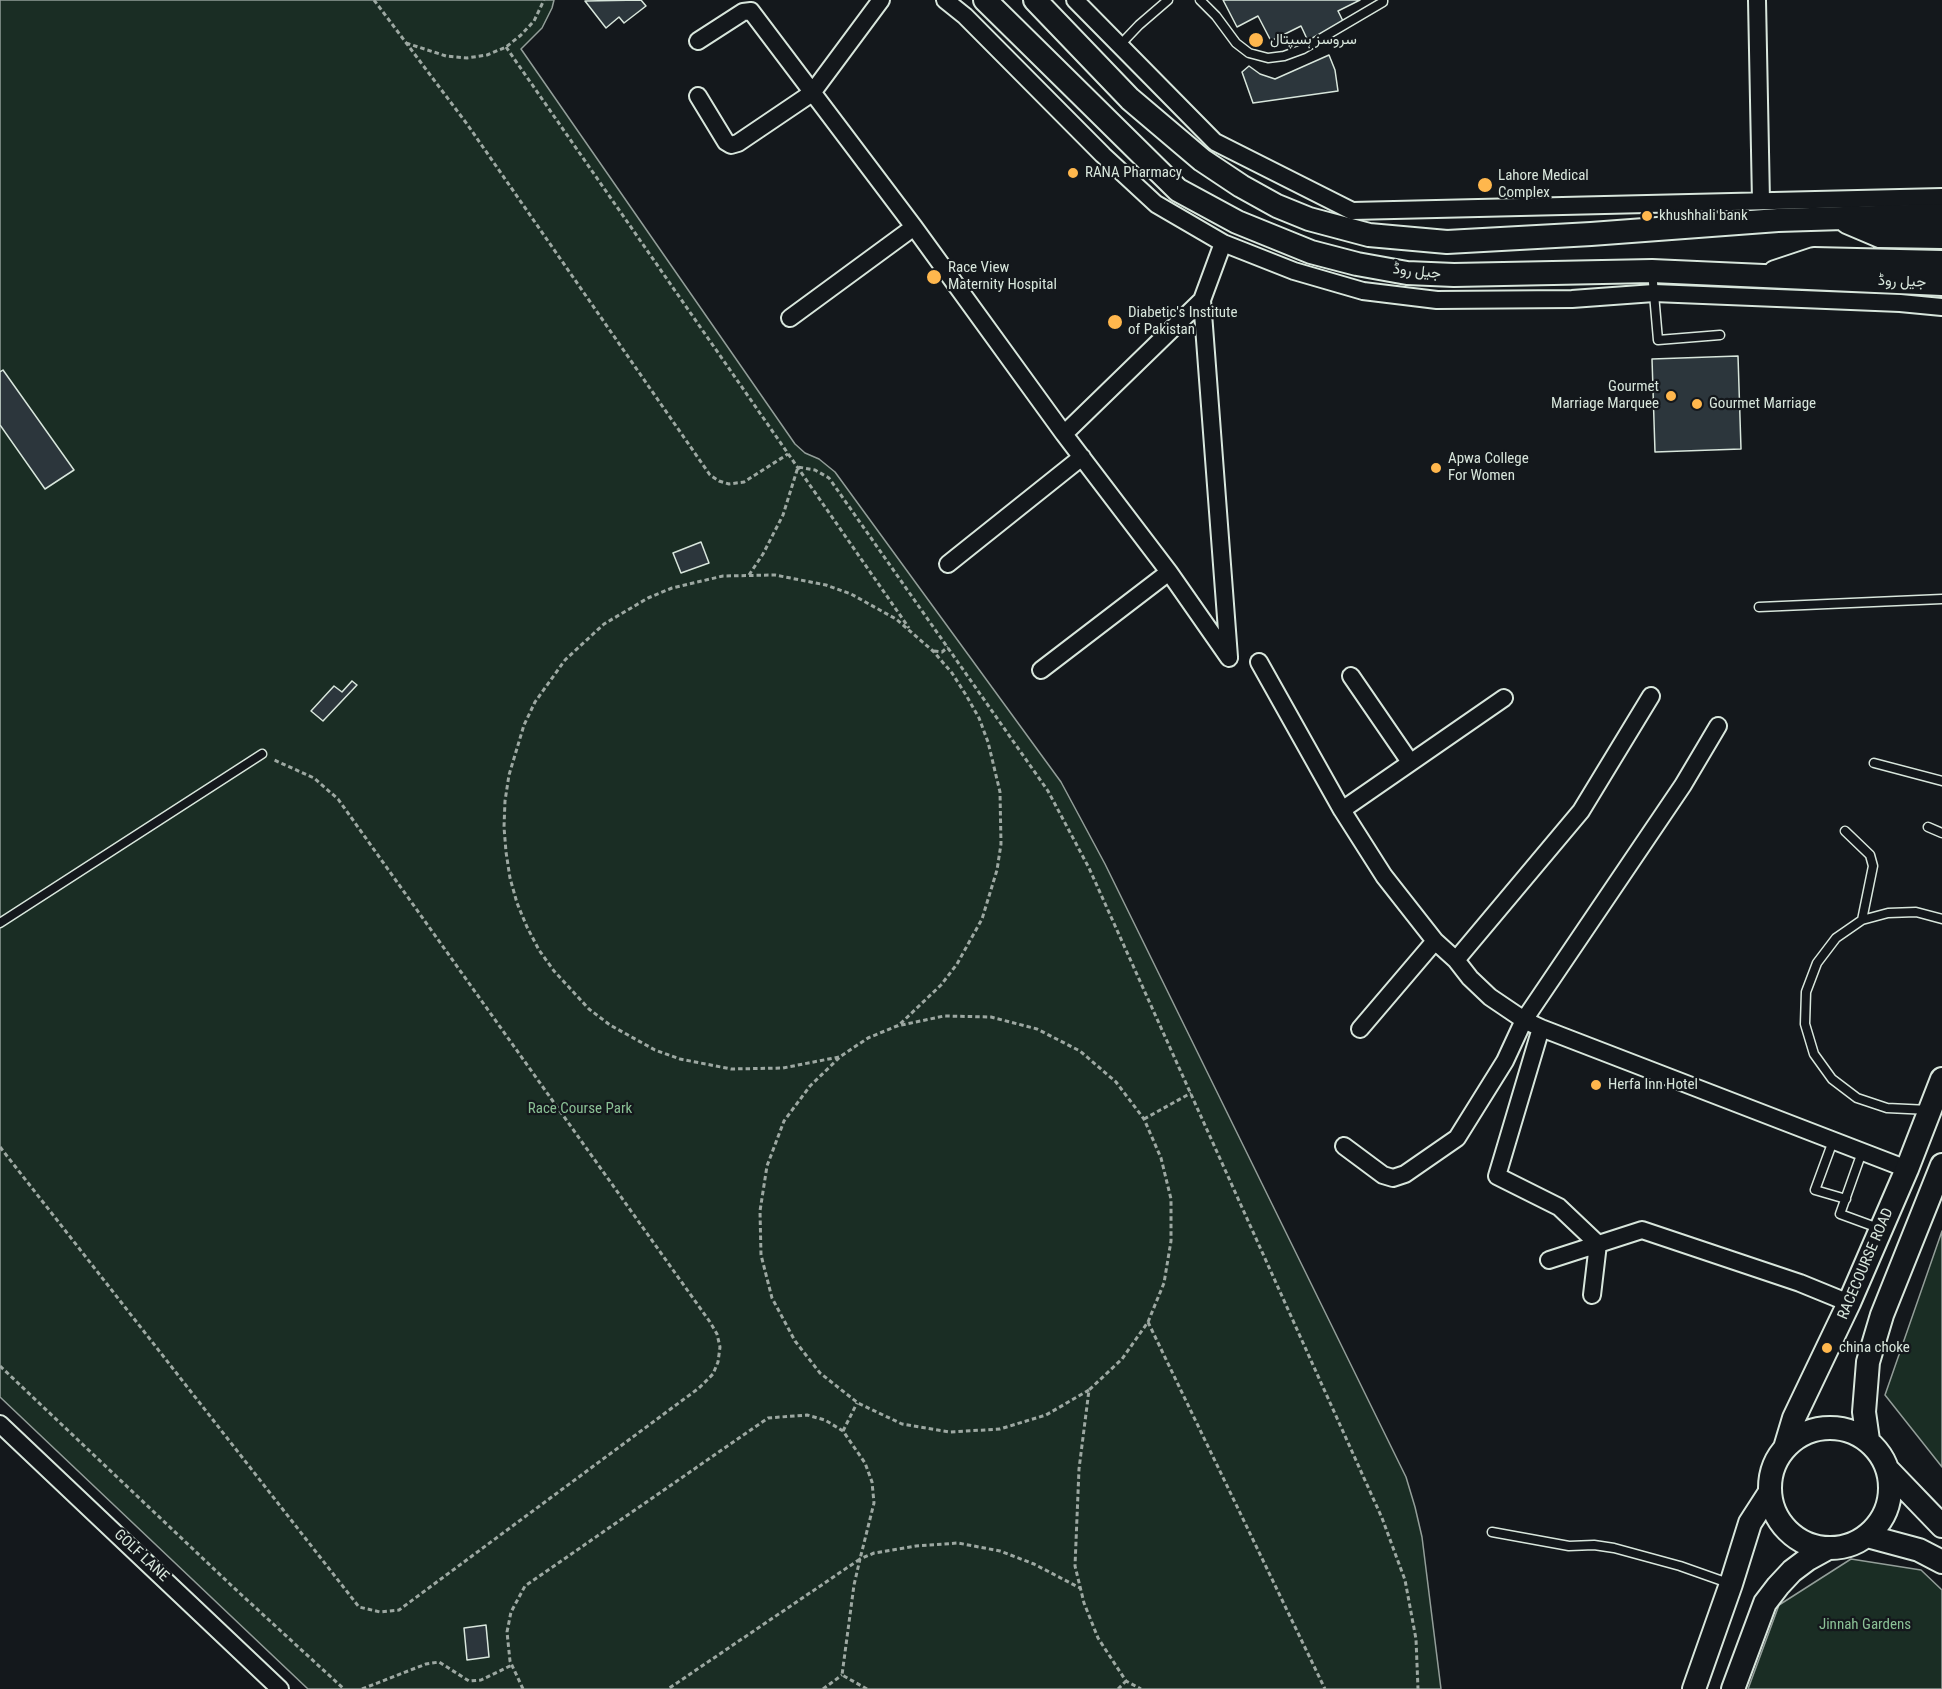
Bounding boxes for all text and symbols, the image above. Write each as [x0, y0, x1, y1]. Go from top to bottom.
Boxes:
marker: سروسز ہسپتال [1247, 31, 1265, 49]
place label: سروسز ہسپتال [1270, 31, 1357, 49]
place label: RANA Pharmacy [1085, 164, 1182, 182]
marker: RANA Pharmacy [1066, 166, 1080, 180]
place label: Lahore Medical Complex [1498, 167, 1589, 202]
marker: Lahore Medical Complex [1476, 176, 1494, 194]
place label: khushhali bank [1659, 207, 1748, 225]
marker: khushhali bank [1640, 209, 1654, 223]
place label: Race View Maternity Hospital [948, 259, 1057, 294]
street label: جیل روڈ [1392, 261, 1442, 283]
marker: Race View Maternity Hospital [925, 268, 943, 286]
street label: جیل روڈ [1878, 272, 1926, 292]
place label: Diabetic's Institute of Pakistan [1128, 304, 1238, 339]
marker: Diabetic's Institute of Pakistan [1106, 313, 1124, 331]
place label: Gourmet Marriage Marquee [1551, 378, 1659, 413]
marker: Gourmet Marriage Marquee [1664, 389, 1678, 403]
place label: Gourmet Marriage [1709, 395, 1816, 413]
marker: Gourmet Marriage [1690, 397, 1704, 411]
place label: Apwa College For Women [1448, 450, 1529, 485]
marker: Apwa College For Women [1429, 461, 1443, 475]
place label: Herfa Inn Hotel [1608, 1076, 1698, 1094]
marker: Herfa Inn Hotel [1589, 1078, 1603, 1092]
park label: Race Course Park [528, 1100, 632, 1118]
street label: RACECOURSE ROAD [1834, 1206, 1898, 1322]
place label: china choke [1839, 1339, 1910, 1357]
marker: china choke [1820, 1341, 1834, 1355]
street label: GOLF LANE [110, 1526, 172, 1586]
park label: Jinnah Gardens [1819, 1616, 1911, 1634]

